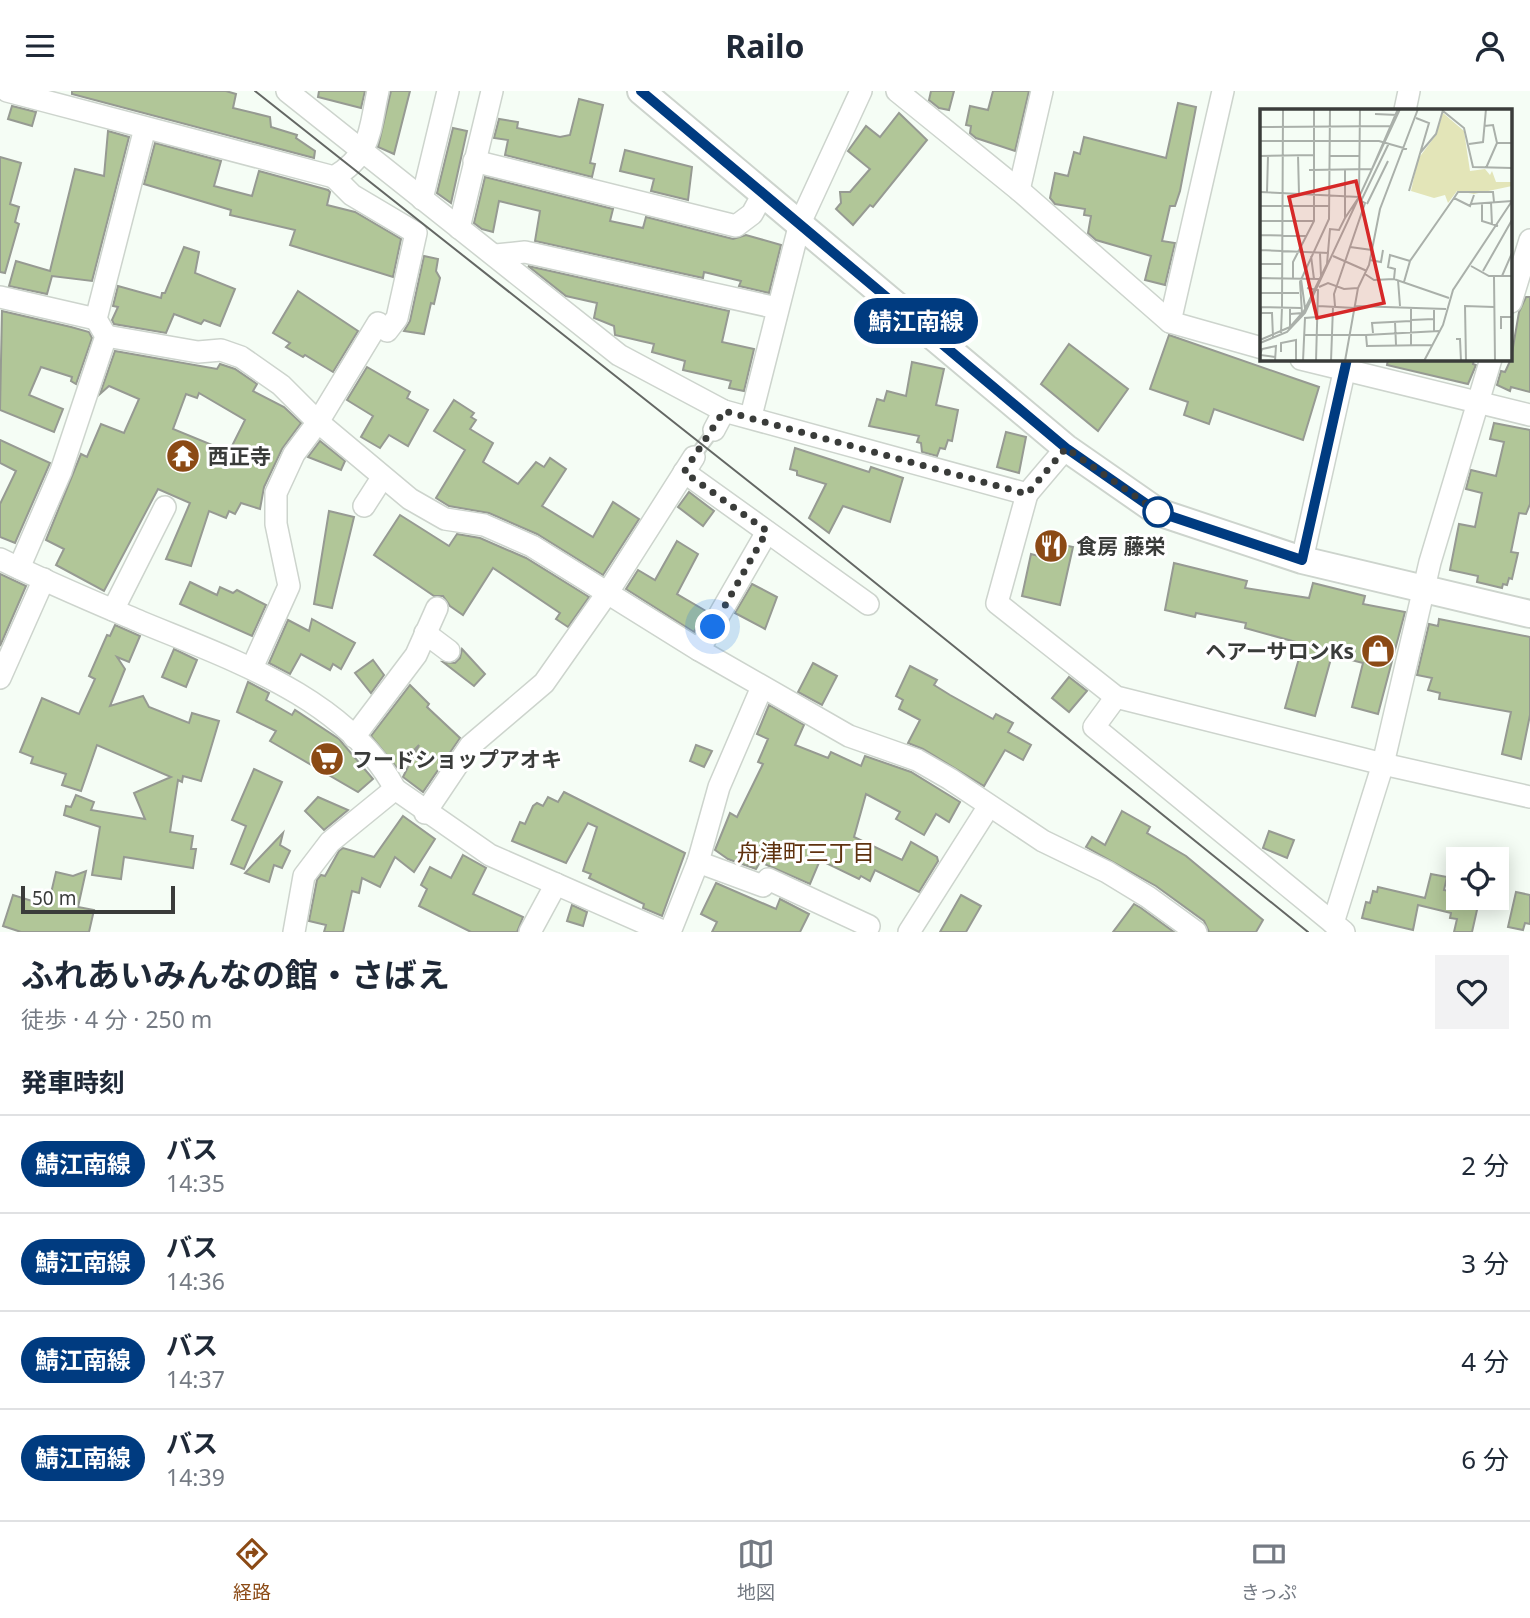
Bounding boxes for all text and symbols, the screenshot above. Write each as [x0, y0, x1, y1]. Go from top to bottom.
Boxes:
text: Railo [725, 24, 805, 67]
icon: menu [21, 27, 59, 65]
icon: person [1471, 27, 1509, 65]
inset map [1260, 109, 1512, 361]
line badge: 鯖江南線 [867, 298, 965, 344]
text: 鯖江南線 [868, 304, 964, 337]
temple icon: 西正寺 [164, 437, 202, 475]
place label: 西正寺 [208, 442, 271, 470]
unlabelled marker [1143, 497, 1173, 527]
restaurant icon: 食房 藤栄 [1032, 527, 1070, 565]
place label: 食房 藤栄 [1076, 532, 1165, 560]
your location [695, 609, 730, 644]
shop icon: ヘアーサロンKs [1359, 632, 1397, 670]
place label: ヘアーサロンKs [1205, 637, 1354, 665]
supermarket icon: フードショップアオキ [308, 740, 346, 778]
place label: フードショップアオキ [352, 745, 562, 773]
district label: 舟津町三丁目 [737, 836, 875, 868]
map controls [1446, 847, 1509, 910]
button: locate [1446, 847, 1509, 910]
scale bar [21, 883, 175, 915]
text: 50 m [32, 885, 76, 911]
text: ふれあいみんなの館・さばえ [21, 952, 450, 997]
button: heart [1435, 955, 1509, 1029]
text: 徒歩 · 4 分 · 250 m [21, 1003, 212, 1035]
text: 発車時刻 [21, 1064, 125, 1100]
text: バス [166, 1131, 218, 1167]
text: 鯖江南線 [35, 1147, 131, 1180]
text: 2 分 [1461, 1147, 1509, 1183]
text: 14:35 [166, 1167, 225, 1199]
text: バス [166, 1229, 218, 1265]
text: 鯖江南線 [35, 1245, 131, 1278]
text: 3 分 [1461, 1245, 1509, 1281]
text: 14:36 [166, 1265, 225, 1297]
text: バス [166, 1327, 218, 1363]
text: 鯖江南線 [35, 1343, 131, 1376]
text: 4 分 [1461, 1343, 1509, 1379]
text: 14:37 [166, 1363, 225, 1395]
text: バス [166, 1425, 218, 1461]
text: 鯖江南線 [35, 1441, 131, 1474]
text: 6 分 [1461, 1441, 1509, 1477]
text: 14:39 [166, 1461, 225, 1493]
tab: 経路 [233, 1535, 271, 1605]
tab: 地図 [737, 1535, 775, 1605]
tab: きっぷ [1241, 1535, 1297, 1605]

